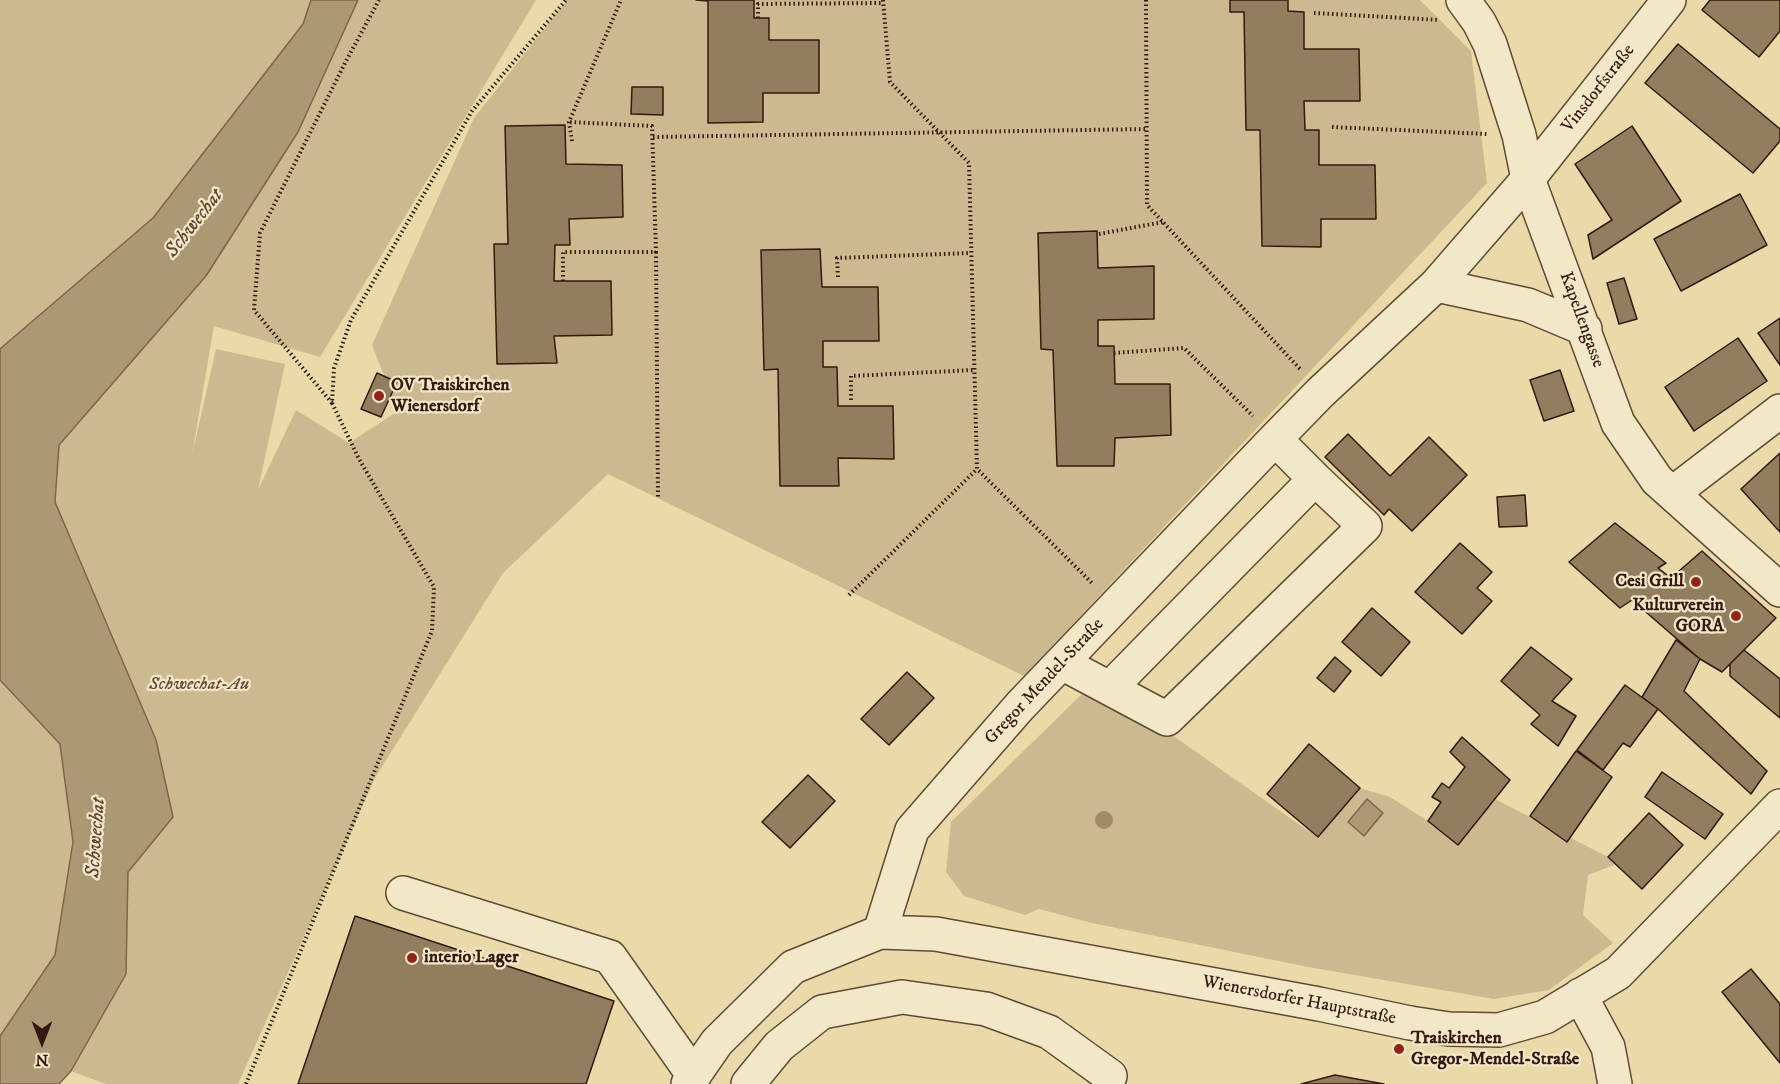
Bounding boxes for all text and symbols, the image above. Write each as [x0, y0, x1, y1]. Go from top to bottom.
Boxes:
street label: Vinsdorfstraße [1558, 41, 1640, 137]
water label: Schwechat [161, 185, 229, 263]
street label: Kapellengasse [1554, 269, 1608, 371]
place label: OV Traiskirchen Wienersdorf [391, 375, 510, 418]
marker: OV Traiskirchen Wienersdorf [372, 389, 386, 403]
place label: Cesi Grill [1615, 571, 1684, 593]
marker: Cesi Grill [1689, 575, 1703, 589]
place label: Kulturverein GORA [1633, 595, 1724, 638]
marker: Kulturverein GORA [1729, 609, 1743, 623]
street label: Gregor Mendel-Straße [981, 614, 1109, 750]
park label: Schwechat-Au [149, 674, 249, 696]
water label: Schwechat [82, 797, 112, 879]
place label: interio Lager [424, 947, 519, 969]
marker: interio Lager [405, 951, 419, 965]
street label: Wienersdorfer Hauptstraße [1200, 972, 1398, 1030]
north arrow [12, 1012, 72, 1072]
place label: Traiskirchen Gregor-Mendel-Straße [1411, 1028, 1579, 1070]
marker: Traiskirchen Gregor-Mendel-Straße [1392, 1042, 1406, 1056]
text: N [35, 1050, 49, 1070]

